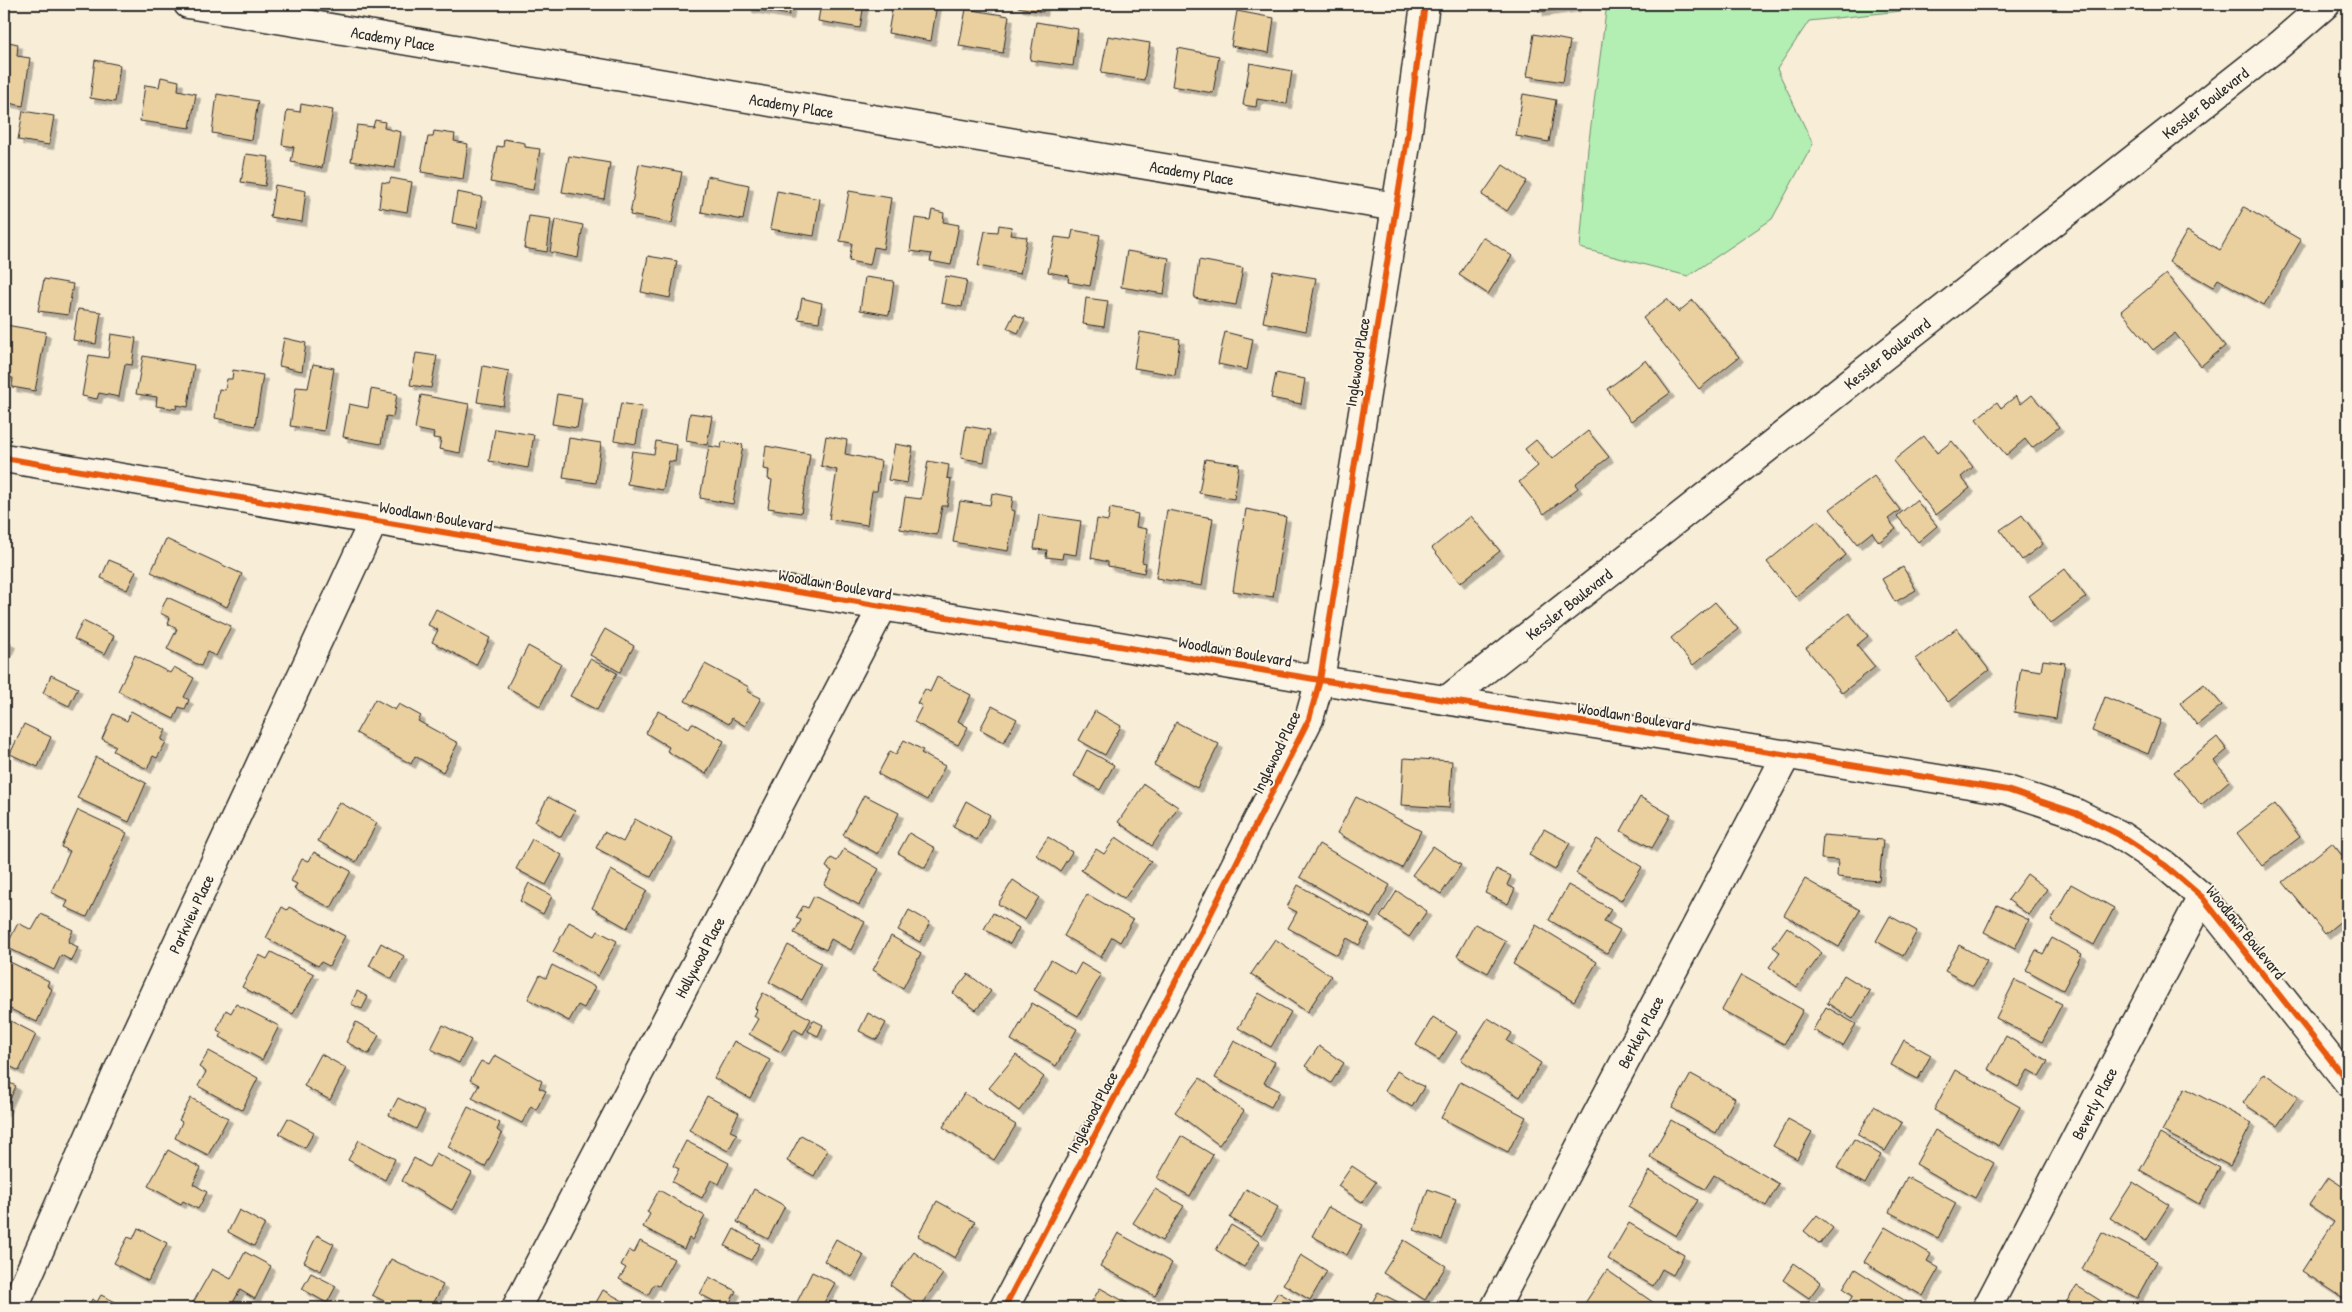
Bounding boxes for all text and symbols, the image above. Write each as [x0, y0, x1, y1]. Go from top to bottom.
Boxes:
street label: Academy Place [349, 21, 438, 56]
street label: Kessler Boulevard [2157, 62, 2253, 144]
street label: Academy Place [748, 88, 836, 123]
street label: Academy Place [1148, 155, 1236, 191]
street label: Kessler Boulevard [1839, 313, 1935, 394]
street label: Inglewood Place [1339, 315, 1375, 408]
street label: Woodlawn Boulevard [378, 495, 494, 537]
street label: Woodlawn Boulevard [777, 563, 893, 605]
street label: Kessler Boulevard [1521, 563, 1617, 645]
street label: Woodlawn Boulevard [1177, 630, 1293, 672]
street label: Woodlawn Boulevard [1576, 696, 1692, 736]
street label: Inglewood Place [1246, 706, 1306, 797]
street label: Parkview Place [163, 870, 219, 957]
street label: Woodlawn Boulevard [2201, 881, 2291, 983]
street label: Hollywood Place [669, 912, 730, 1001]
street label: Berkley Place [1612, 991, 1669, 1072]
street label: Beverly Place [2066, 1063, 2122, 1143]
street label: Inglewood Place [1061, 1067, 1123, 1157]

